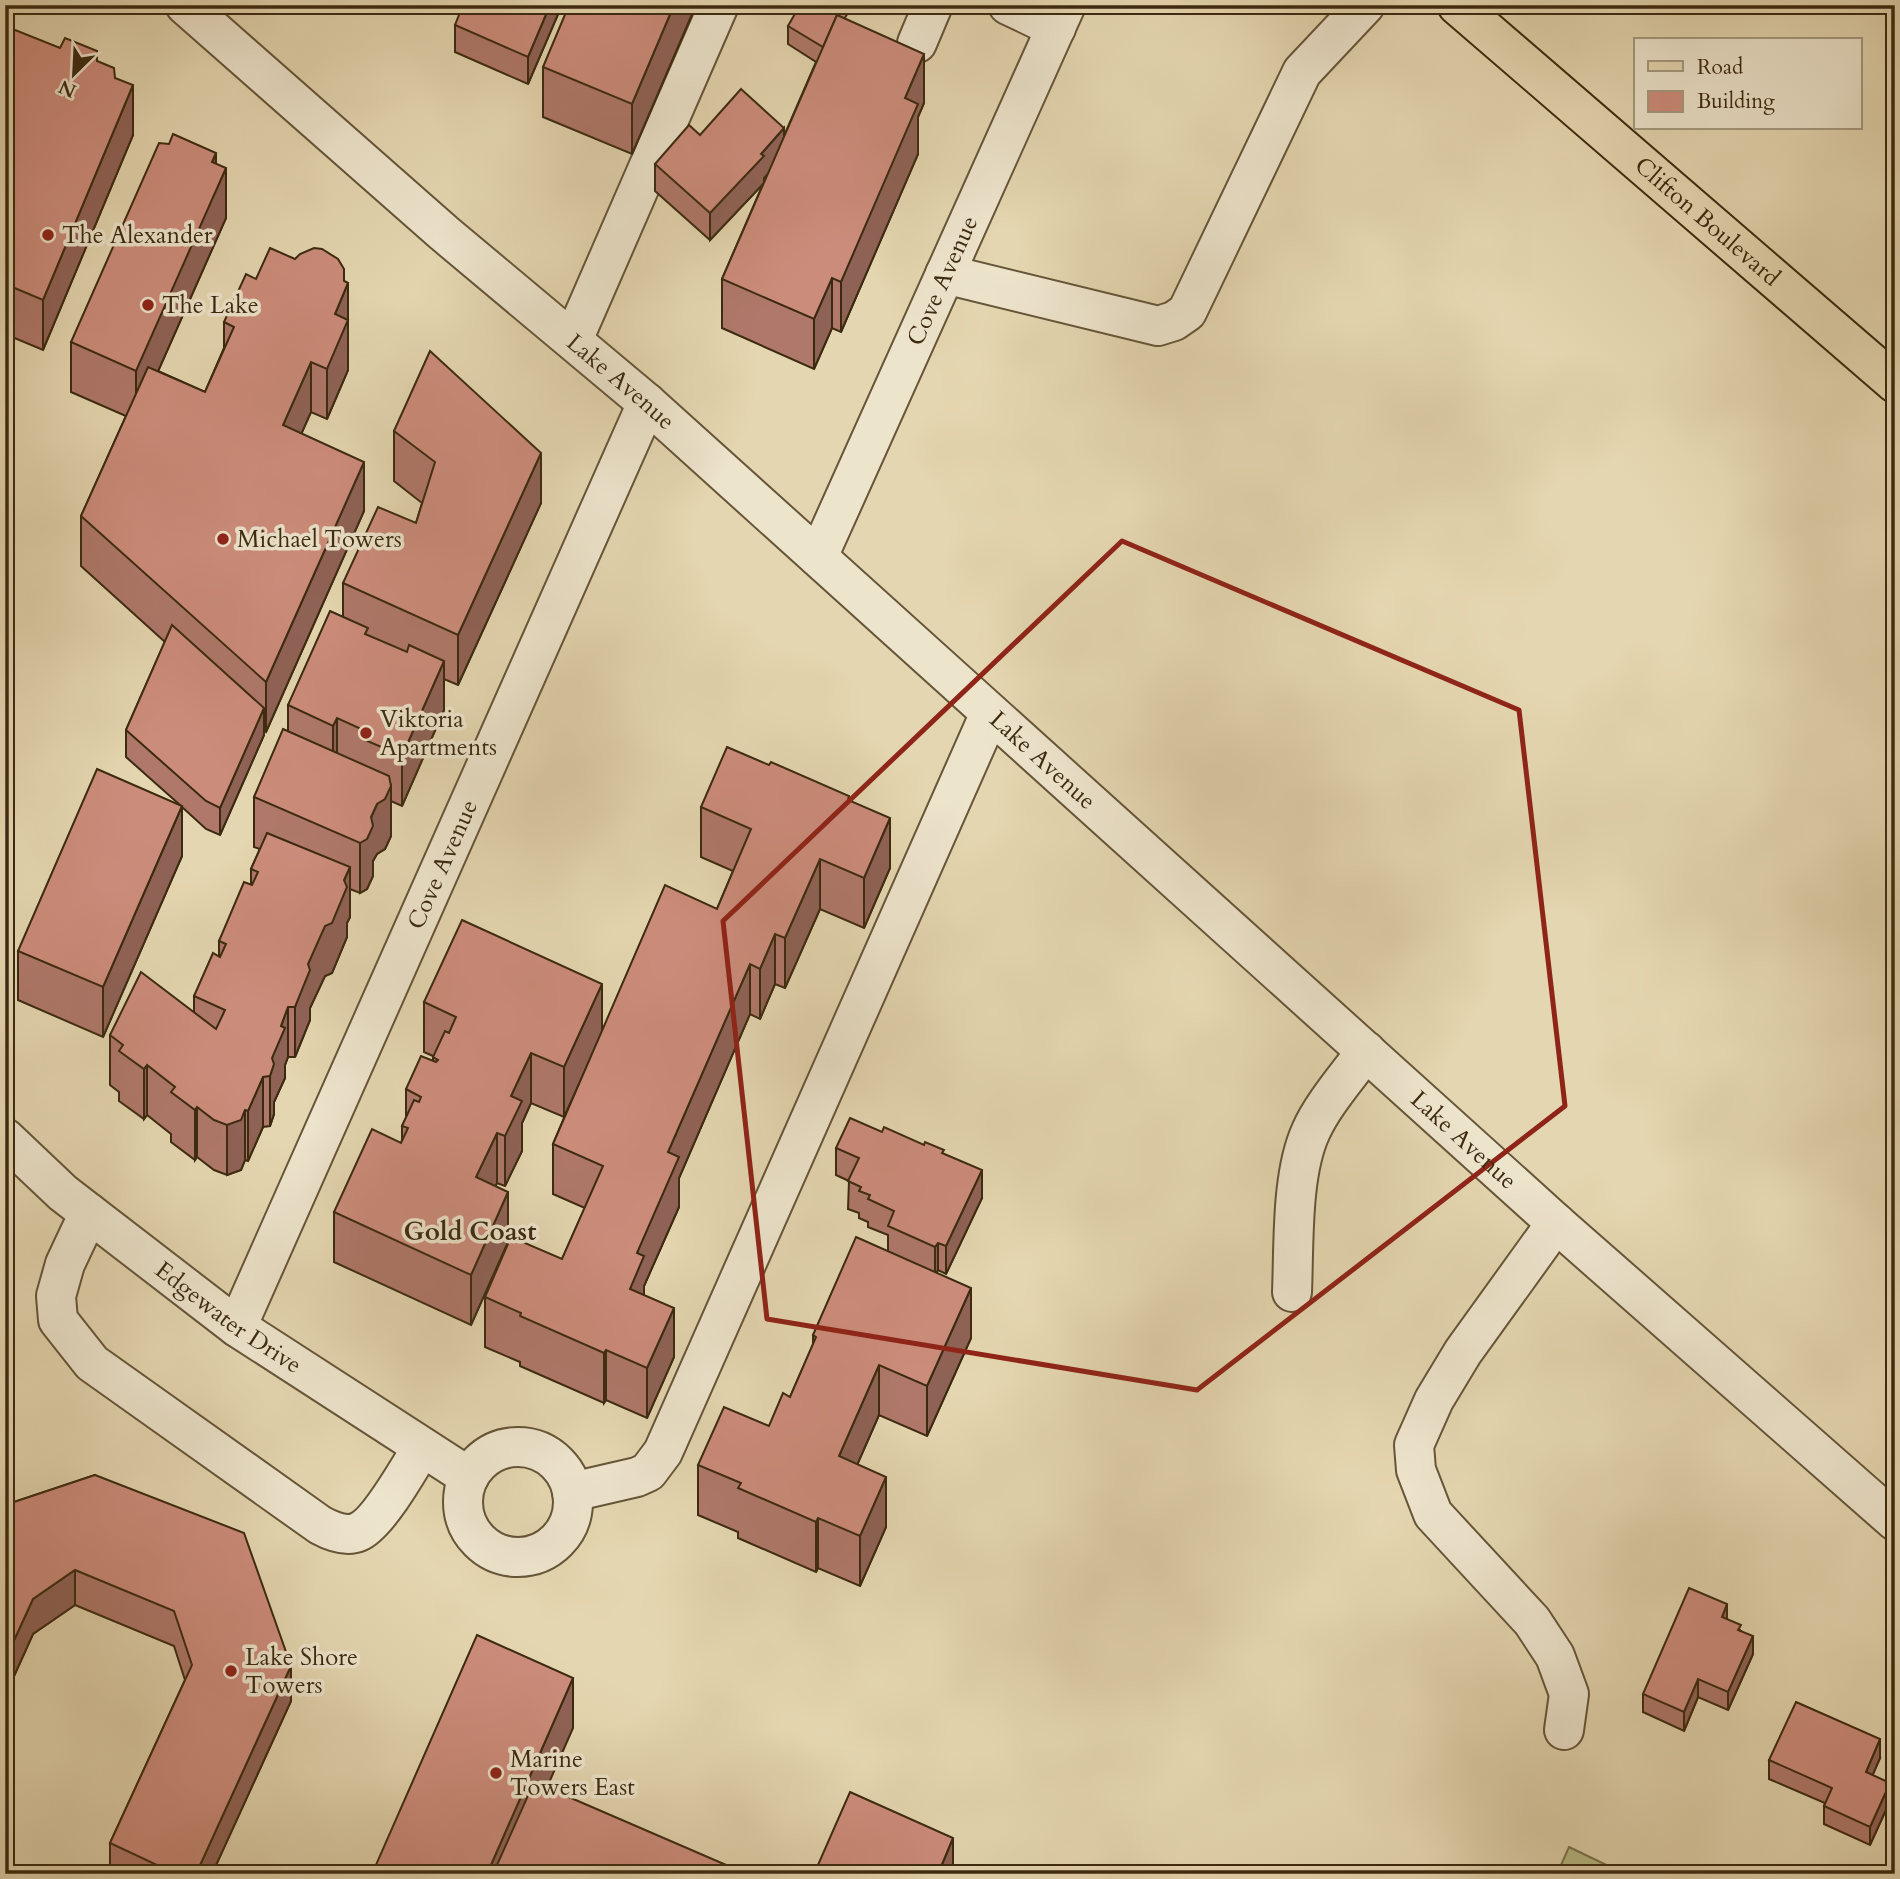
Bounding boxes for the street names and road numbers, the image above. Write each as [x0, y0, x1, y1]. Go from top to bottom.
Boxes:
street label: Clifton Boulevard [1627, 149, 1787, 294]
street label: Cove Avenue [899, 211, 986, 351]
street label: Lake Avenue [559, 326, 682, 437]
street label: Lake Avenue [982, 704, 1103, 817]
street label: Cove Avenue [399, 795, 486, 935]
street label: Lake Avenue [1403, 1084, 1524, 1197]
street label: Edgewater Drive [148, 1254, 308, 1382]

